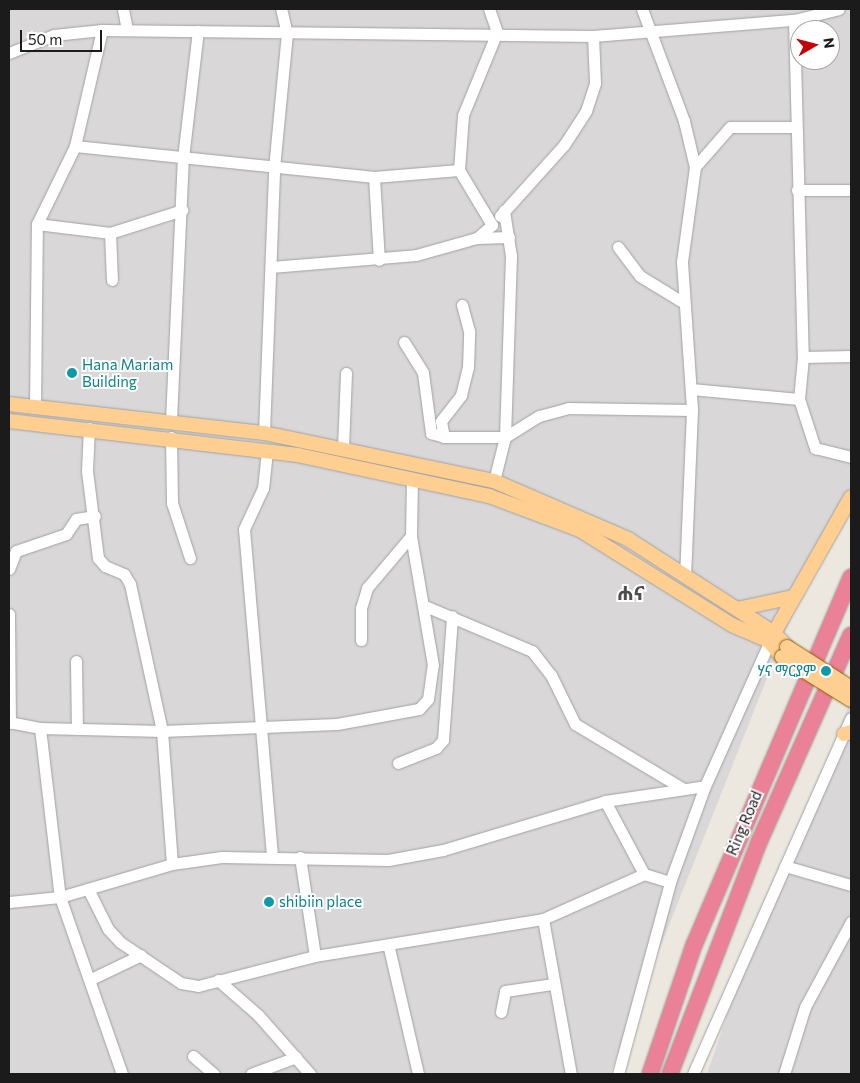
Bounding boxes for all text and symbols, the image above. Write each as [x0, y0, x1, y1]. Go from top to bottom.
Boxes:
scale bar [22, 20, 105, 52]
north arrow [790, 20, 840, 70]
text: 50 m [28, 30, 62, 48]
text: N [820, 37, 839, 49]
place label: Hana Mariam Building [82, 355, 173, 390]
marker: Hana Mariam Building [66, 367, 78, 379]
district label: ሐና [617, 580, 645, 604]
place label: ሃና ማርያም [757, 662, 816, 680]
marker: ሃና ማርያም [820, 665, 832, 677]
street label: Ring Road [722, 788, 766, 858]
place label: shibiin place [279, 893, 362, 911]
marker: shibiin place [263, 896, 275, 908]

